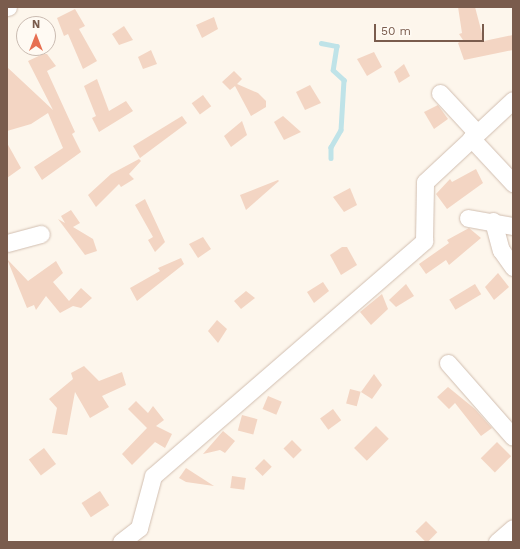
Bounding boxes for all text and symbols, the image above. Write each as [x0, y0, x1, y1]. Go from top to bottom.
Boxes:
north arrow [16, 16, 56, 56]
scale bar [376, 16, 486, 42]
text: N [32, 18, 40, 31]
text: 50 m [381, 24, 411, 38]

